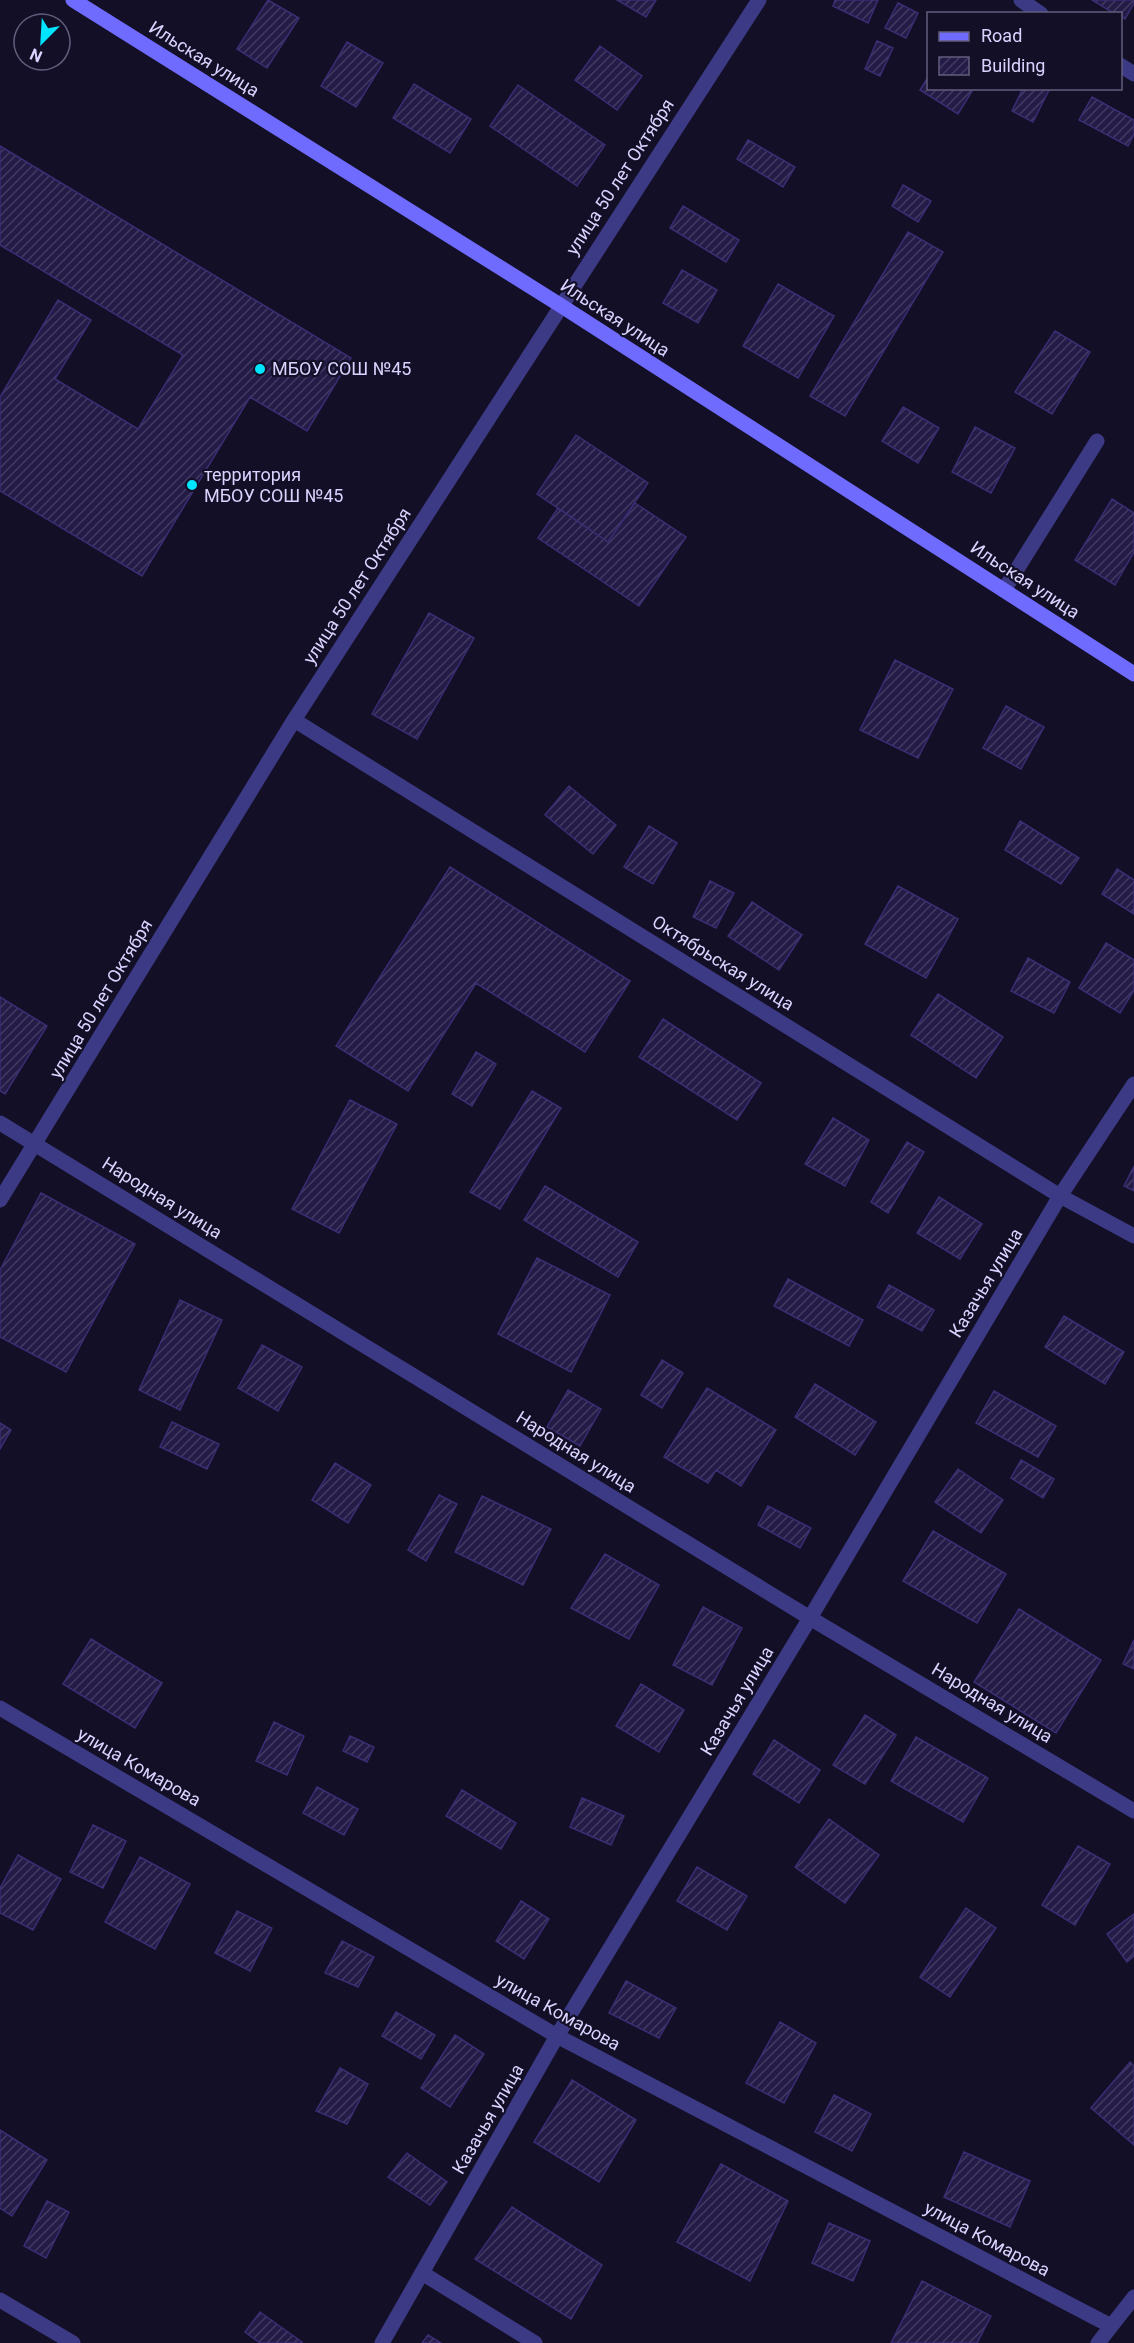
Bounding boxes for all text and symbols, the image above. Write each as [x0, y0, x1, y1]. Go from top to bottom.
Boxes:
north arrow [12, 12, 72, 72]
legend [927, 12, 1122, 90]
street label: Ильская улица [145, 16, 263, 101]
text: Road [981, 25, 1022, 46]
text: N [27, 44, 45, 66]
text: Building [981, 55, 1045, 76]
street label: улица 50 лет Октября [561, 95, 678, 259]
street label: Ильская улица [557, 274, 674, 361]
place label: МБОУ СОШ №45 [272, 358, 411, 379]
marker: МБОУ СОШ №45 [253, 362, 267, 376]
place label: территория МБОУ СОШ №45 [204, 464, 343, 506]
marker: территория МБОУ СОШ №45 [185, 478, 199, 492]
street label: улица 50 лет Октября [298, 504, 415, 668]
street label: Ильская улица [967, 536, 1084, 623]
street label: Октябрьская улица [649, 910, 798, 1015]
street label: улица 50 лет Октября [45, 915, 156, 1082]
street label: Народная улица [99, 1152, 226, 1243]
street label: Казачья улица [945, 1224, 1026, 1341]
street label: Народная улица [513, 1406, 640, 1497]
street label: Казачья улица [696, 1642, 777, 1759]
street label: Народная улица [928, 1658, 1056, 1747]
street label: улица Комарова [74, 1723, 205, 1810]
street label: улица Комарова [492, 1969, 624, 2054]
street label: Казачья улица [448, 2060, 528, 2178]
street label: улица Комарова [921, 2197, 1054, 2280]

